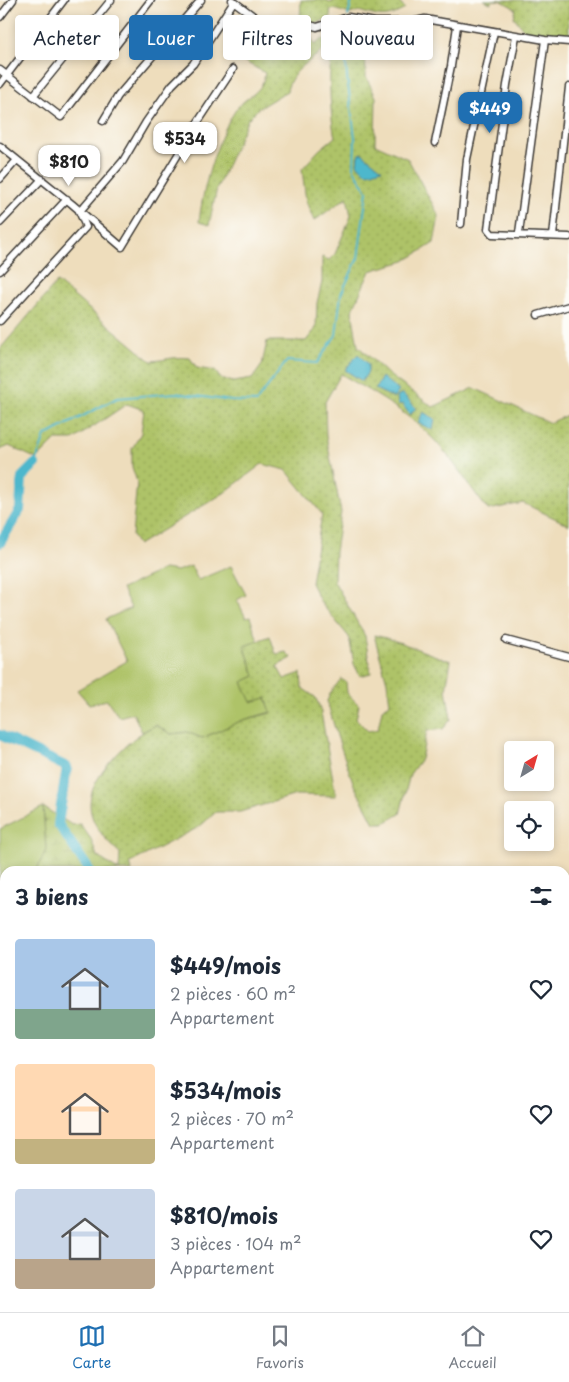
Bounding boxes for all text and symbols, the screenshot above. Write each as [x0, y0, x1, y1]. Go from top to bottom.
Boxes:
chip: Acheter [15, 15, 119, 60]
chip: Louer [129, 15, 213, 60]
chip: Filtres [223, 15, 311, 60]
chip: Nouveau [321, 15, 433, 60]
pin: $449 [460, 92, 520, 134]
text: $449 [469, 96, 511, 120]
pin: $534 [155, 121, 215, 164]
text: $534 [164, 126, 206, 150]
pin: $810 [39, 144, 99, 187]
text: $810 [49, 149, 89, 173]
north arrow [504, 741, 554, 791]
map controls [504, 741, 554, 851]
button: locate [504, 801, 554, 851]
text: 3 biens [15, 880, 88, 912]
icon: filters [527, 882, 555, 910]
text: $449/mois [170, 949, 281, 981]
icon: home [55, 959, 115, 1019]
icon: heart [527, 975, 555, 1003]
text: 2 pièces · 60 m² [170, 981, 296, 1005]
text: Appartement [170, 1005, 274, 1029]
text: $534/mois [170, 1074, 281, 1106]
icon: home [55, 1084, 115, 1144]
icon: heart [527, 1100, 555, 1128]
text: 2 pièces · 70 m² [170, 1106, 294, 1130]
text: Appartement [170, 1130, 274, 1154]
text: $810/mois [170, 1199, 278, 1231]
icon: home [55, 1209, 115, 1269]
icon: heart [527, 1225, 555, 1253]
text: 3 pièces · 104 m² [170, 1231, 301, 1255]
text: Appartement [170, 1255, 274, 1279]
tab: Carte [72, 1322, 111, 1373]
tab: Favoris [256, 1322, 304, 1373]
tab: Accueil [448, 1322, 497, 1373]

